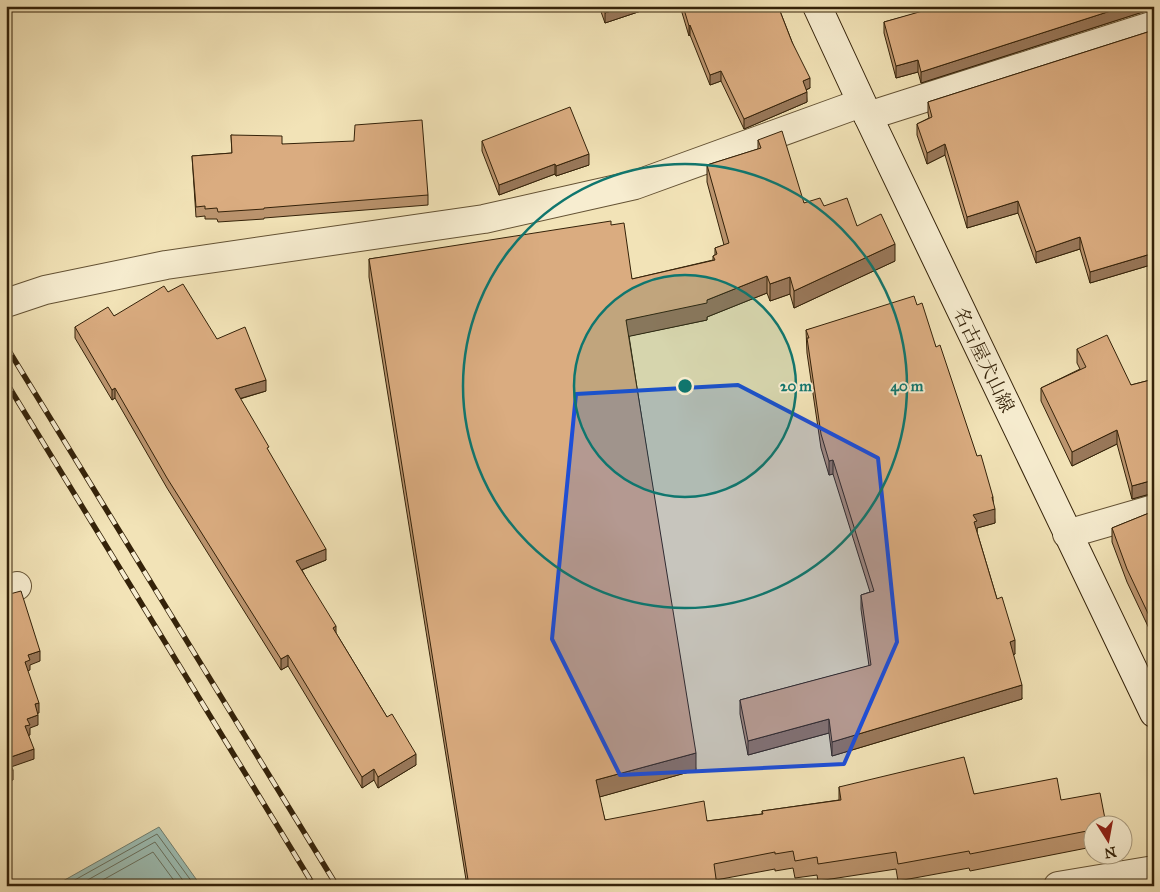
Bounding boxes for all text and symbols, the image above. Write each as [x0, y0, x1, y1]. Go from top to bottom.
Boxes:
street label: 名古屋犬山線 [949, 304, 1019, 416]
centre of rings [676, 377, 694, 395]
text: 20 m [780, 377, 812, 395]
text: 40 m [891, 377, 924, 396]
north arrow [1082, 814, 1132, 864]
text: N [1103, 843, 1118, 862]

